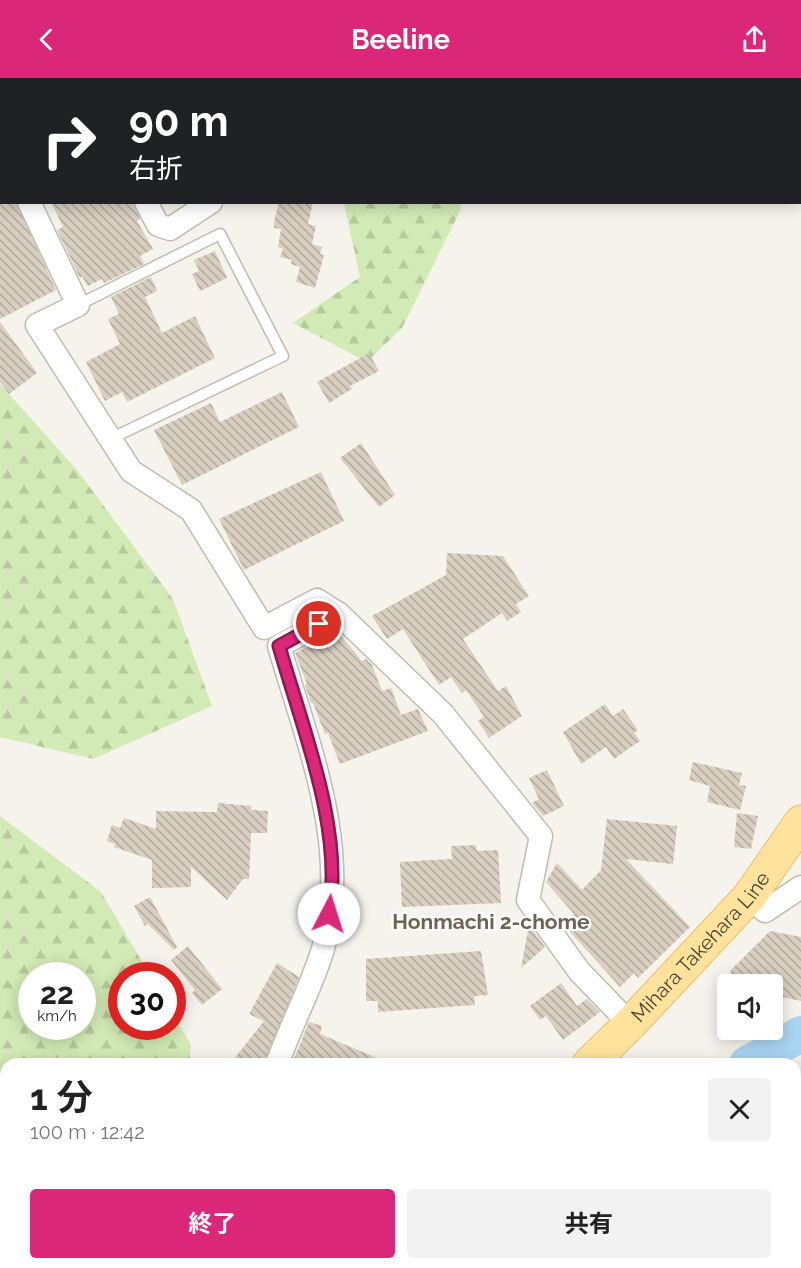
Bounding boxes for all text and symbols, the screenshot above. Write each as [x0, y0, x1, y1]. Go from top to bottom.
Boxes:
icon: back [30, 23, 63, 56]
icon: share [738, 23, 771, 56]
text: Beeline [351, 24, 450, 55]
text: 90 m [129, 97, 229, 146]
icon: right [30, 102, 108, 180]
text: 右折 [129, 153, 183, 184]
pin [293, 598, 344, 649]
icon: arrive [302, 607, 335, 640]
street label: Mihara Takehara Line [626, 867, 775, 1027]
position arrow [297, 882, 361, 946]
district label: Honmachi 2-chome [392, 909, 590, 934]
speed limit sign: 30 [108, 962, 186, 1040]
map controls [717, 974, 783, 1040]
button: sound [717, 974, 783, 1040]
text: 22 [40, 976, 74, 1011]
text: km/h [37, 1007, 77, 1025]
text: 1 分 [30, 1076, 92, 1118]
button: close [708, 1078, 771, 1141]
text: 100 m · 12:42 [30, 1120, 145, 1144]
button: 終了 [30, 1189, 395, 1258]
button: 共有 [407, 1189, 771, 1258]

